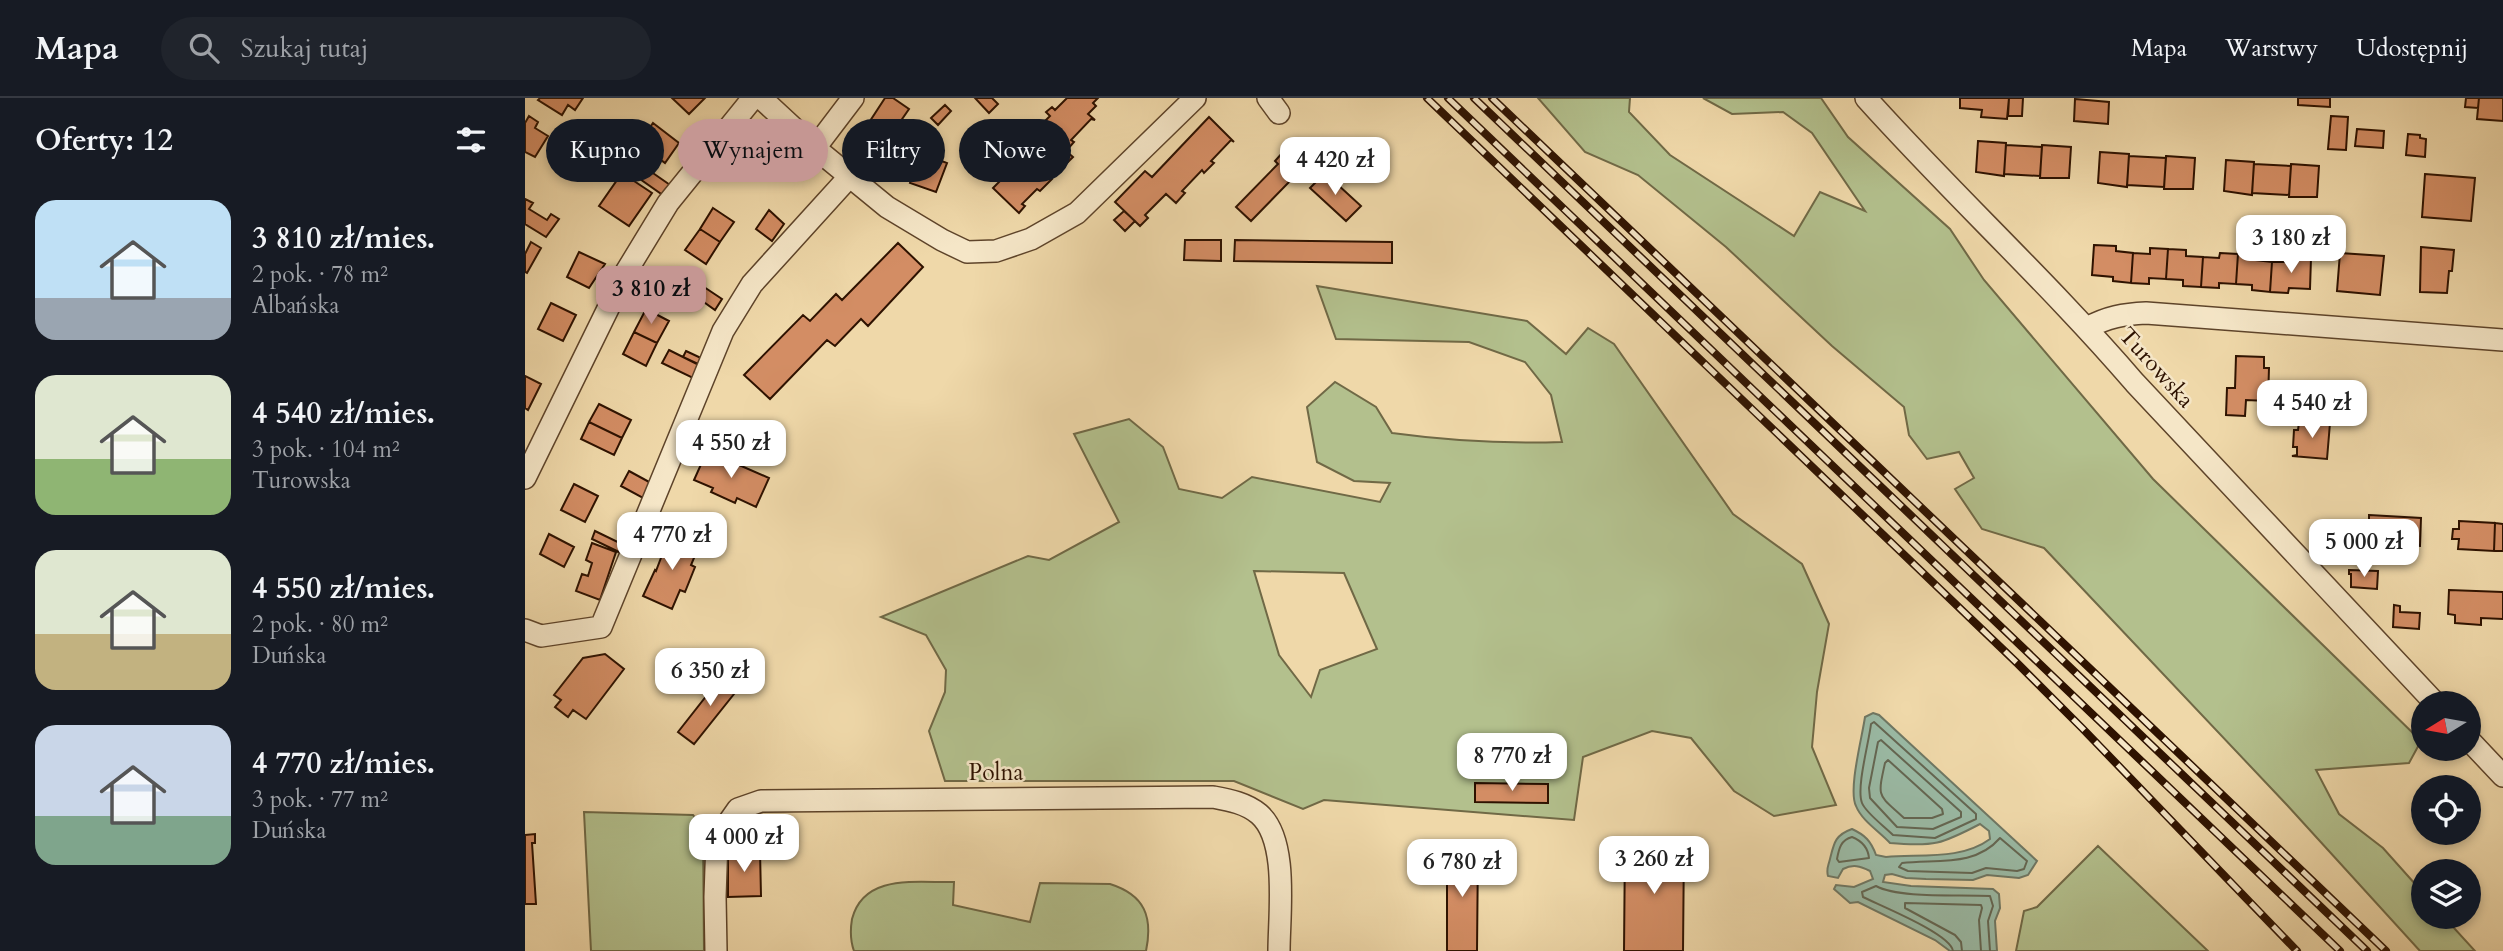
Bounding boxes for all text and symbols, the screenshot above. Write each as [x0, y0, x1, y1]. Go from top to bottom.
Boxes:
search box [161, 17, 651, 80]
text: Mapa [35, 26, 119, 71]
icon: search [185, 29, 223, 67]
text: Szukaj tutaj [241, 31, 368, 66]
text: Mapa [2131, 32, 2187, 65]
text: Warstwy [2225, 32, 2318, 65]
text: Udostępnij [2356, 32, 2468, 65]
chip: Kupno [546, 119, 664, 182]
chip: Wynajem [678, 119, 828, 182]
chip: Filtry [842, 119, 945, 182]
chip: Nowe [959, 119, 1071, 182]
text: Oferty: 12 [35, 120, 173, 161]
icon: filters [452, 121, 490, 159]
pin: 4 420 zł [1263, 138, 1407, 197]
text: 4 420 zł [1296, 144, 1374, 175]
pin: 3 180 zł [2219, 216, 2363, 275]
text: 3 810 zł/mies. [252, 218, 435, 259]
text: 3 180 zł [2252, 222, 2330, 253]
icon: home [91, 228, 175, 312]
text: 2 pok. · 78 m² [252, 259, 388, 290]
pin: 3 810 zł [579, 266, 723, 326]
text: 3 810 zł [612, 273, 690, 304]
text: Albańska [252, 290, 340, 321]
street label: Turowska [2112, 320, 2201, 414]
pin: 4 540 zł [2240, 380, 2384, 440]
text: 4 540 zł [2273, 387, 2351, 418]
text: 4 540 zł/mies. [252, 393, 435, 434]
icon: home [91, 403, 175, 487]
pin: 4 550 zł [659, 420, 803, 480]
text: 4 550 zł [692, 427, 770, 458]
text: 3 pok. · 104 m² [252, 434, 400, 465]
text: Turowska [252, 465, 351, 496]
pin: 4 770 zł [600, 512, 744, 572]
text: 4 770 zł [633, 519, 711, 550]
pin: 5 000 zł [2292, 519, 2436, 579]
text: 5 000 zł [2325, 526, 2403, 557]
text: 4 550 zł/mies. [252, 568, 435, 609]
icon: home [91, 578, 175, 662]
text: 2 pok. · 80 m² [252, 609, 388, 640]
text: Duńska [252, 640, 326, 671]
pin: 6 350 zł [638, 648, 782, 708]
text: 6 350 zł [671, 655, 749, 686]
north arrow [2411, 691, 2481, 761]
map controls [2411, 691, 2481, 929]
pin: 8 770 zł [1440, 734, 1584, 793]
text: 8 770 zł [1473, 740, 1551, 771]
text: 4 770 zł/mies. [252, 743, 435, 784]
icon: home [91, 753, 175, 837]
street label: Polna [969, 757, 1024, 788]
button: locate [2411, 775, 2481, 845]
text: 3 pok. · 77 m² [252, 784, 388, 815]
pin: 4 000 zł [672, 814, 816, 874]
text: Duńska [252, 815, 326, 846]
text: 4 000 zł [705, 821, 783, 852]
pin: 3 260 zł [1582, 836, 1726, 896]
pin: 6 780 zł [1390, 840, 1534, 899]
text: 3 260 zł [1615, 843, 1693, 874]
text: 6 780 zł [1423, 846, 1501, 877]
button: layers [2411, 859, 2481, 929]

